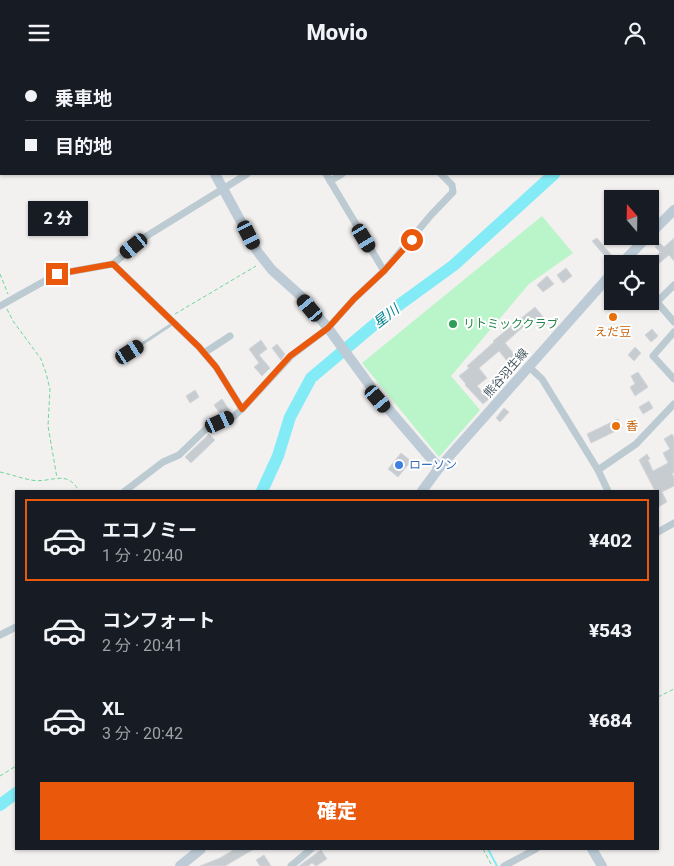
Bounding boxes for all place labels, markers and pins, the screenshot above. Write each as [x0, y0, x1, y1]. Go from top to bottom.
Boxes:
marker: えだ豆 [607, 311, 619, 323]
place label: リトミッククラブ [463, 317, 559, 331]
marker: リトミッククラブ [447, 318, 459, 330]
place label: えだ豆 [595, 325, 631, 339]
place label: 香 [626, 419, 638, 433]
marker: 香 [610, 420, 622, 432]
place label: ローソン [409, 458, 457, 472]
marker: ローソン [393, 459, 405, 471]

